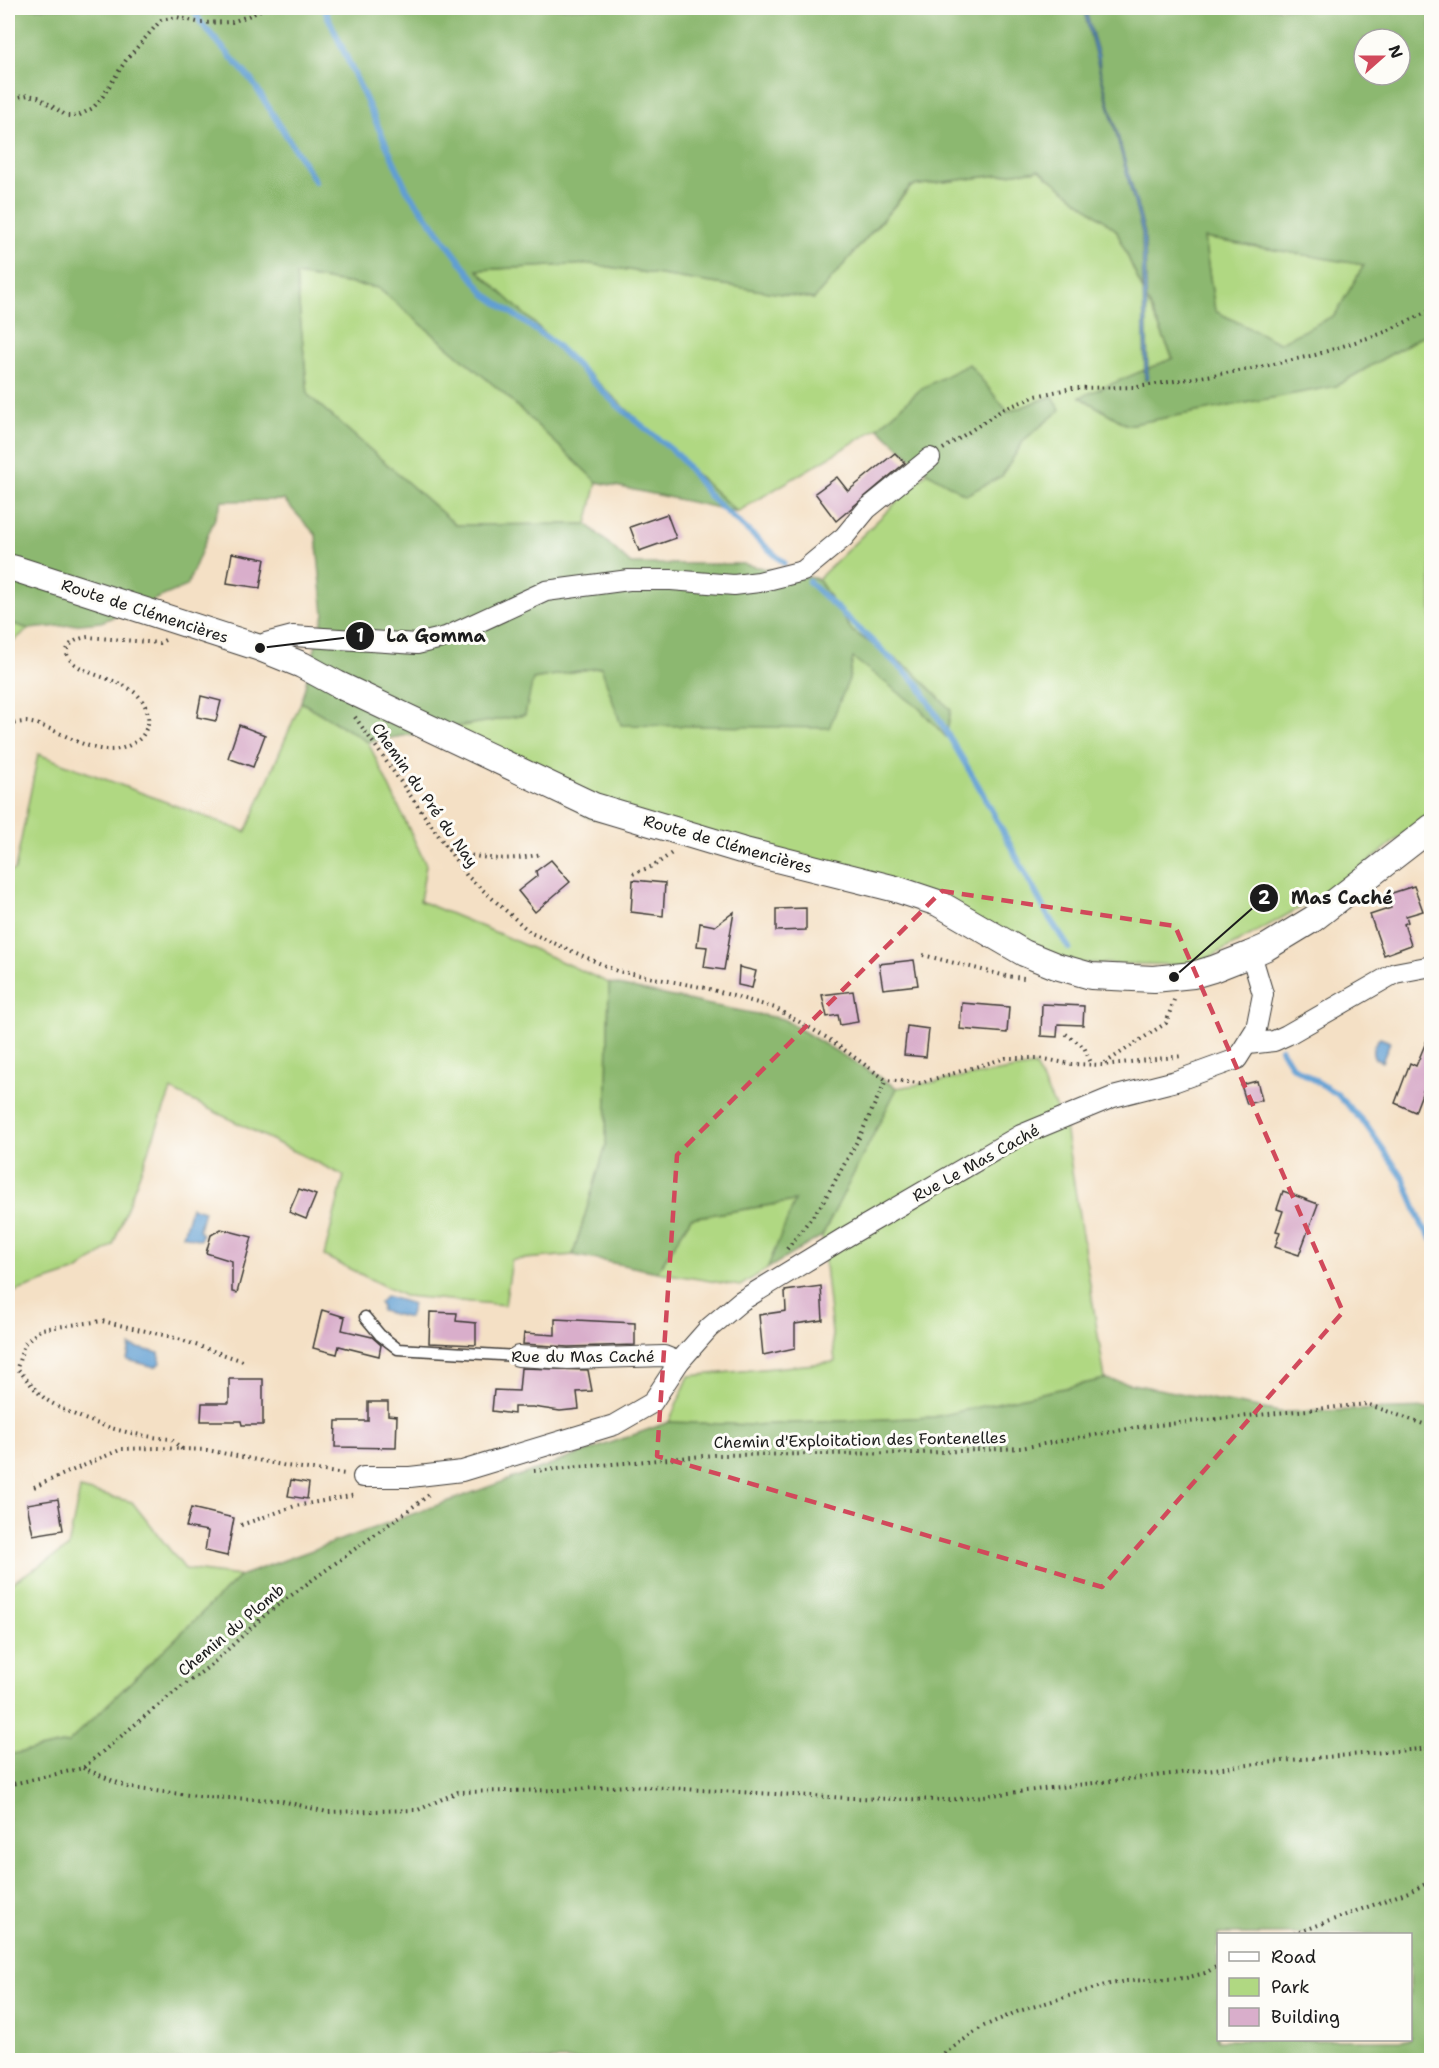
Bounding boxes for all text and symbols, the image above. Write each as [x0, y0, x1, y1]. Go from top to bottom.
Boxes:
north arrow [1352, 27, 1412, 87]
text: N [1383, 42, 1408, 61]
street label: Route de Clémencières [59, 574, 231, 648]
callout: La Gomma [345, 618, 498, 654]
text: 1 [356, 624, 364, 648]
text: La Gomma [386, 624, 486, 648]
street label: Chemin du Pré du Nay [367, 719, 483, 871]
street label: Route de Clémencières [641, 810, 815, 878]
callout: Mas Caché [1249, 880, 1405, 916]
text: 2 [1258, 886, 1271, 910]
text: Mas Caché [1291, 886, 1393, 910]
street label: Rue Le Mas Caché [909, 1119, 1043, 1207]
street label: Rue du Mas Caché [511, 1346, 655, 1367]
street label: Chemin d'Exploitation des Fontenelles [713, 1427, 1007, 1453]
street label: Chemin du Plomb [173, 1579, 289, 1681]
legend [1217, 1933, 1412, 2041]
text: Road [1271, 1945, 1316, 1969]
text: Park [1271, 1975, 1310, 1999]
text: Building [1271, 2005, 1340, 2029]

